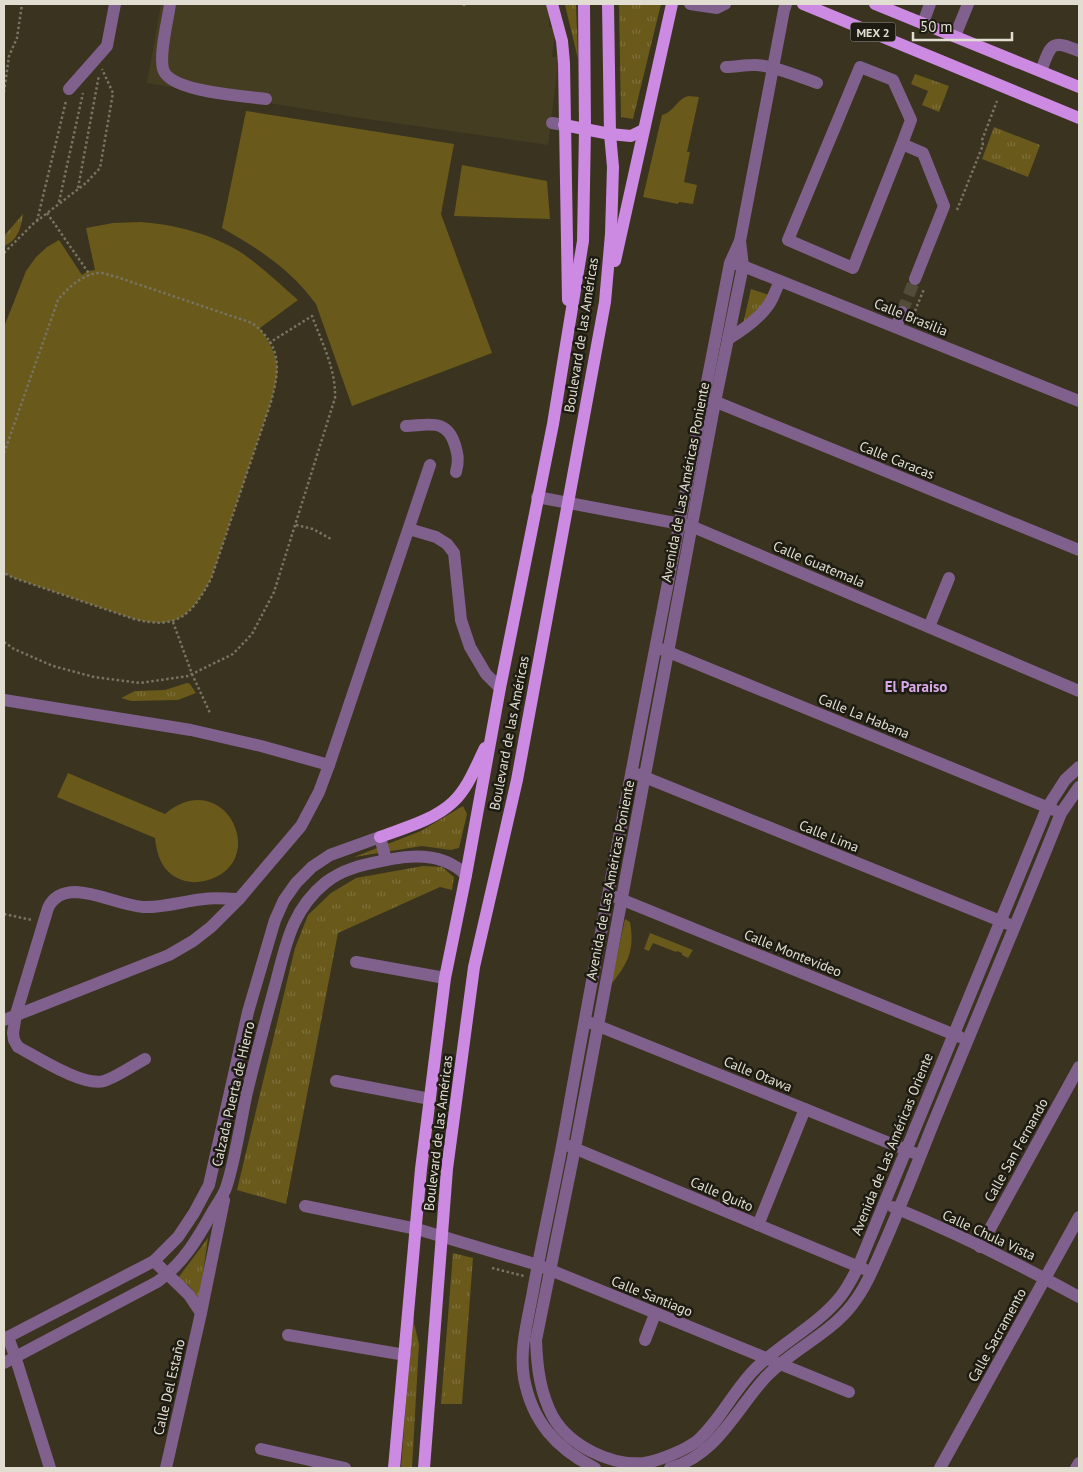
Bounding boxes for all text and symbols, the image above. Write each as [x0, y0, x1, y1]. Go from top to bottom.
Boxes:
scale bar [913, 10, 1012, 42]
text: 50 m [920, 17, 953, 36]
road number: MEX 2 [850, 22, 896, 42]
street label: Boulevard de las Américas [560, 256, 602, 414]
street label: Calle Brasilia [871, 294, 951, 340]
street label: Avenida de Las Américas Poniente [657, 381, 713, 583]
street label: Calle Caracas [857, 437, 937, 483]
street label: Calle Guatemala [770, 537, 868, 591]
street label: Boulevard de las Américas [485, 654, 533, 812]
district label: El Paraiso [885, 677, 947, 696]
street label: Calle La Habana [816, 690, 912, 743]
street label: Avenida de Las Américas Poniente [582, 779, 638, 981]
street label: Calle Lima [796, 816, 862, 856]
street label: Calle Montevideo [741, 925, 845, 981]
street label: Calzada Puerta de Hierro [208, 1020, 258, 1168]
street label: Avenida de Las Américas Oriente [847, 1050, 937, 1238]
street label: Calle Otawa [721, 1052, 795, 1096]
street label: Boulevard de las Américas [420, 1054, 456, 1212]
street label: Calle San Fernando [980, 1095, 1052, 1205]
street label: Calle Quito [688, 1173, 756, 1215]
street label: Calle Chula Vista [940, 1206, 1038, 1264]
street label: Calle Santiago [609, 1272, 695, 1320]
street label: Calle Sacramento [964, 1285, 1030, 1385]
street label: Calle Del Estaño [149, 1337, 189, 1437]

